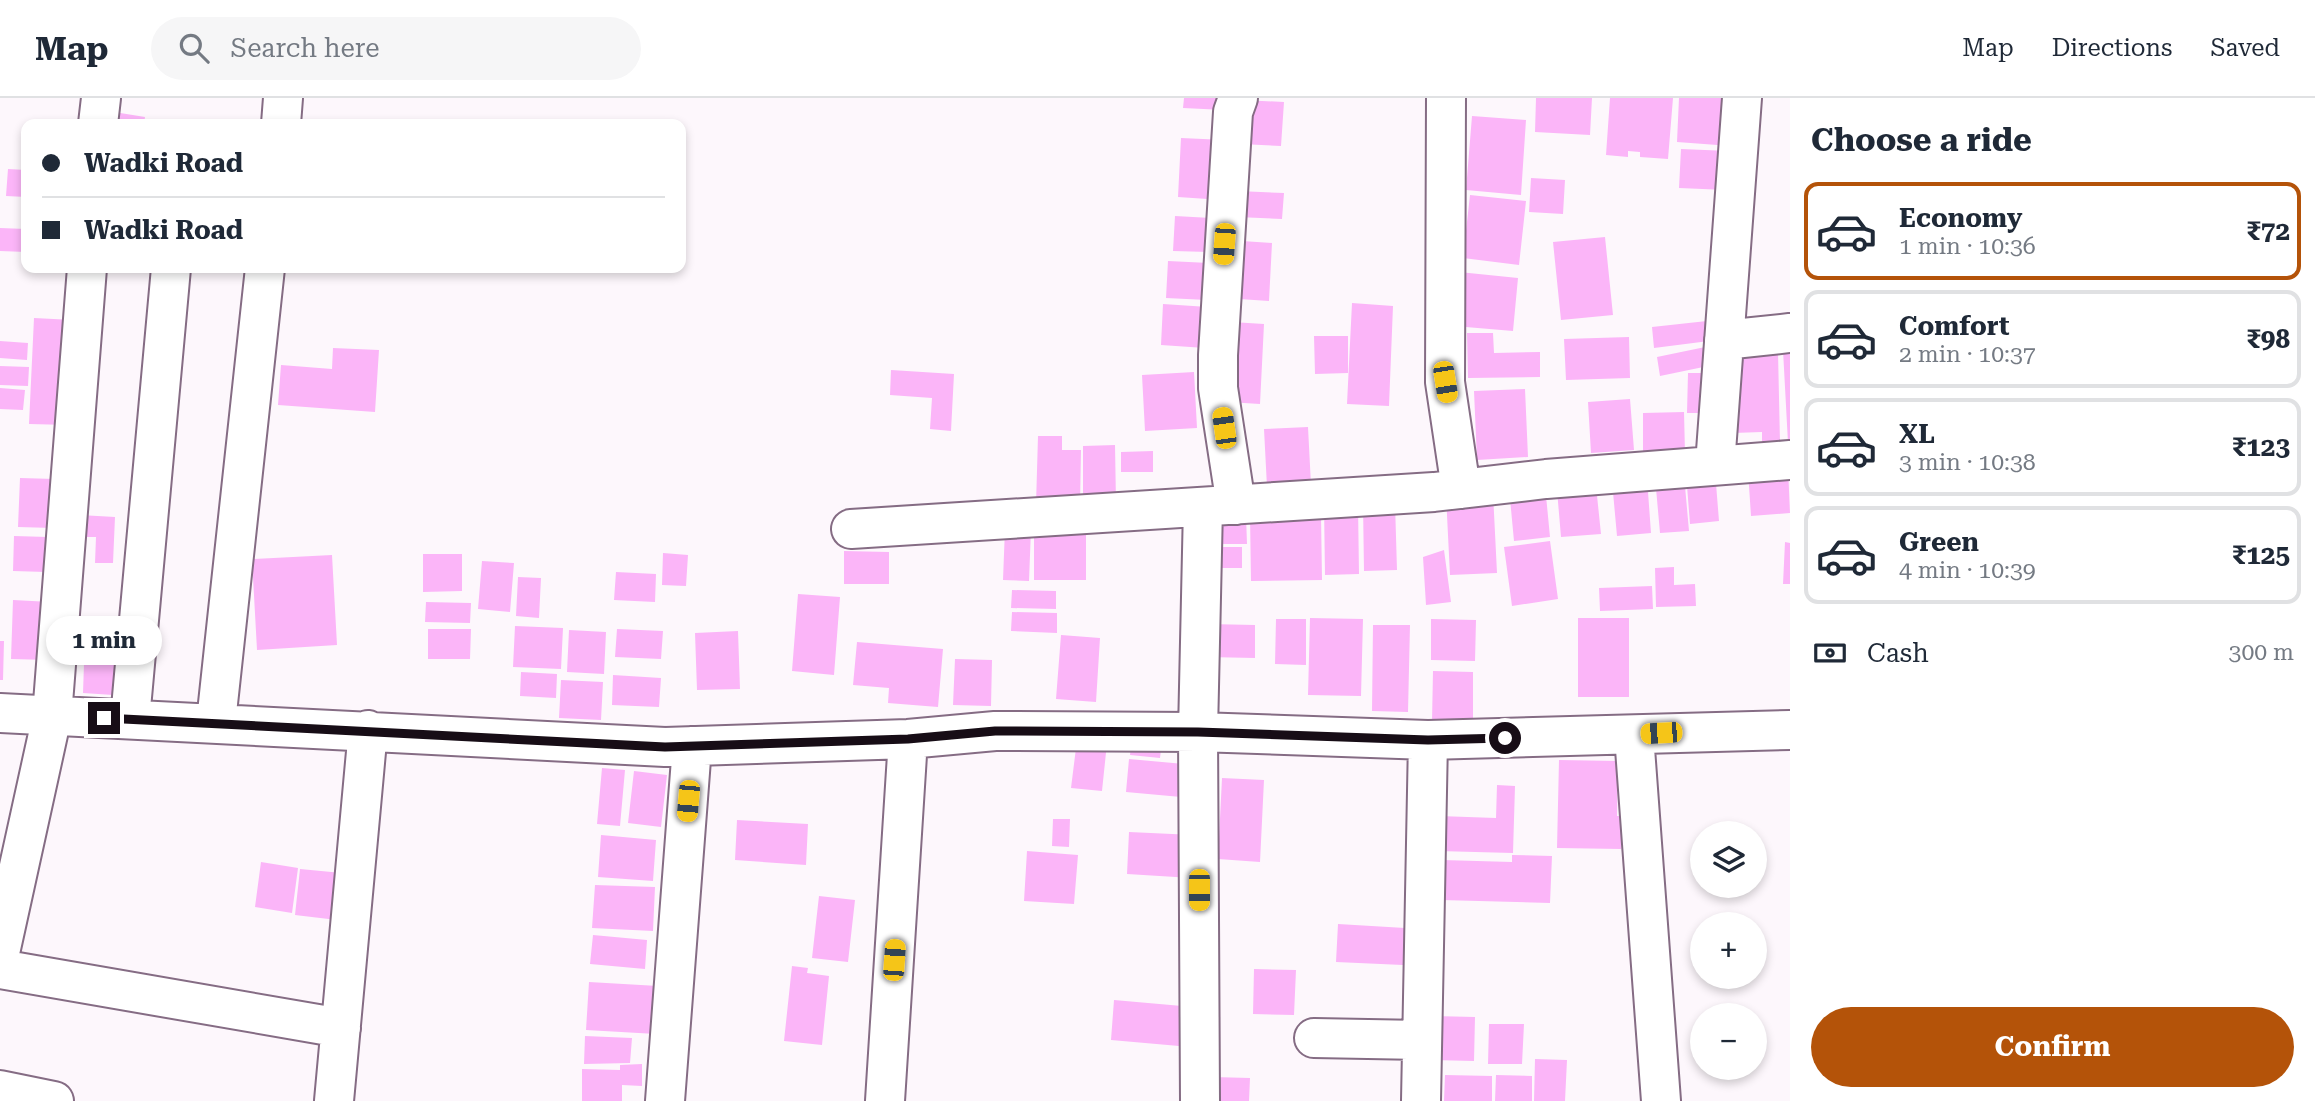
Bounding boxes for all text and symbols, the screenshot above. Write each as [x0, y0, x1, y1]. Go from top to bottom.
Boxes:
search box [151, 17, 641, 80]
text: Map [35, 29, 109, 68]
icon: search [175, 29, 213, 67]
text: Search here [231, 33, 380, 63]
text: Map [1962, 34, 2014, 62]
text: Directions [2052, 34, 2172, 62]
text: Saved [2210, 34, 2280, 62]
text: Choose a ride [1811, 121, 2032, 159]
text: Wadki Road [84, 148, 243, 178]
icon: car [1815, 200, 1878, 263]
text: Economy [1899, 203, 2022, 233]
text: Wadki Road [84, 215, 243, 245]
text: ₹72 [2246, 216, 2290, 246]
car [1213, 222, 1236, 266]
text: 1 min · 10:36 [1899, 233, 2036, 260]
icon: car [1815, 308, 1878, 371]
text: Comfort [1899, 311, 2009, 341]
text: ₹98 [2246, 324, 2290, 354]
text: 2 min · 10:37 [1899, 341, 2036, 368]
car [1432, 360, 1459, 404]
car [1211, 406, 1238, 450]
icon: car [1815, 416, 1878, 479]
text: XL [1899, 419, 1935, 449]
text: ₹123 [2232, 432, 2290, 462]
text: 3 min · 10:38 [1899, 449, 2036, 476]
icon: car [1815, 524, 1878, 587]
text: Green [1899, 527, 1979, 557]
text: ₹125 [2232, 540, 2290, 570]
text: 4 min · 10:39 [1899, 557, 2036, 584]
callout: 1 min [46, 616, 162, 666]
text: 1 min [72, 627, 136, 654]
icon: cash [1811, 634, 1849, 672]
text: Cash [1867, 638, 1929, 668]
text: 300 m [2229, 639, 2294, 666]
route end [88, 702, 120, 734]
car [1640, 721, 1683, 745]
route start [1489, 722, 1521, 754]
car [676, 779, 701, 823]
map controls [1690, 821, 1767, 1080]
button: layers [1690, 821, 1767, 898]
car [1189, 869, 1210, 911]
button: + [1690, 912, 1767, 989]
car [883, 938, 906, 982]
button: − [1690, 1003, 1767, 1080]
button: Confirm [1811, 1007, 2294, 1087]

